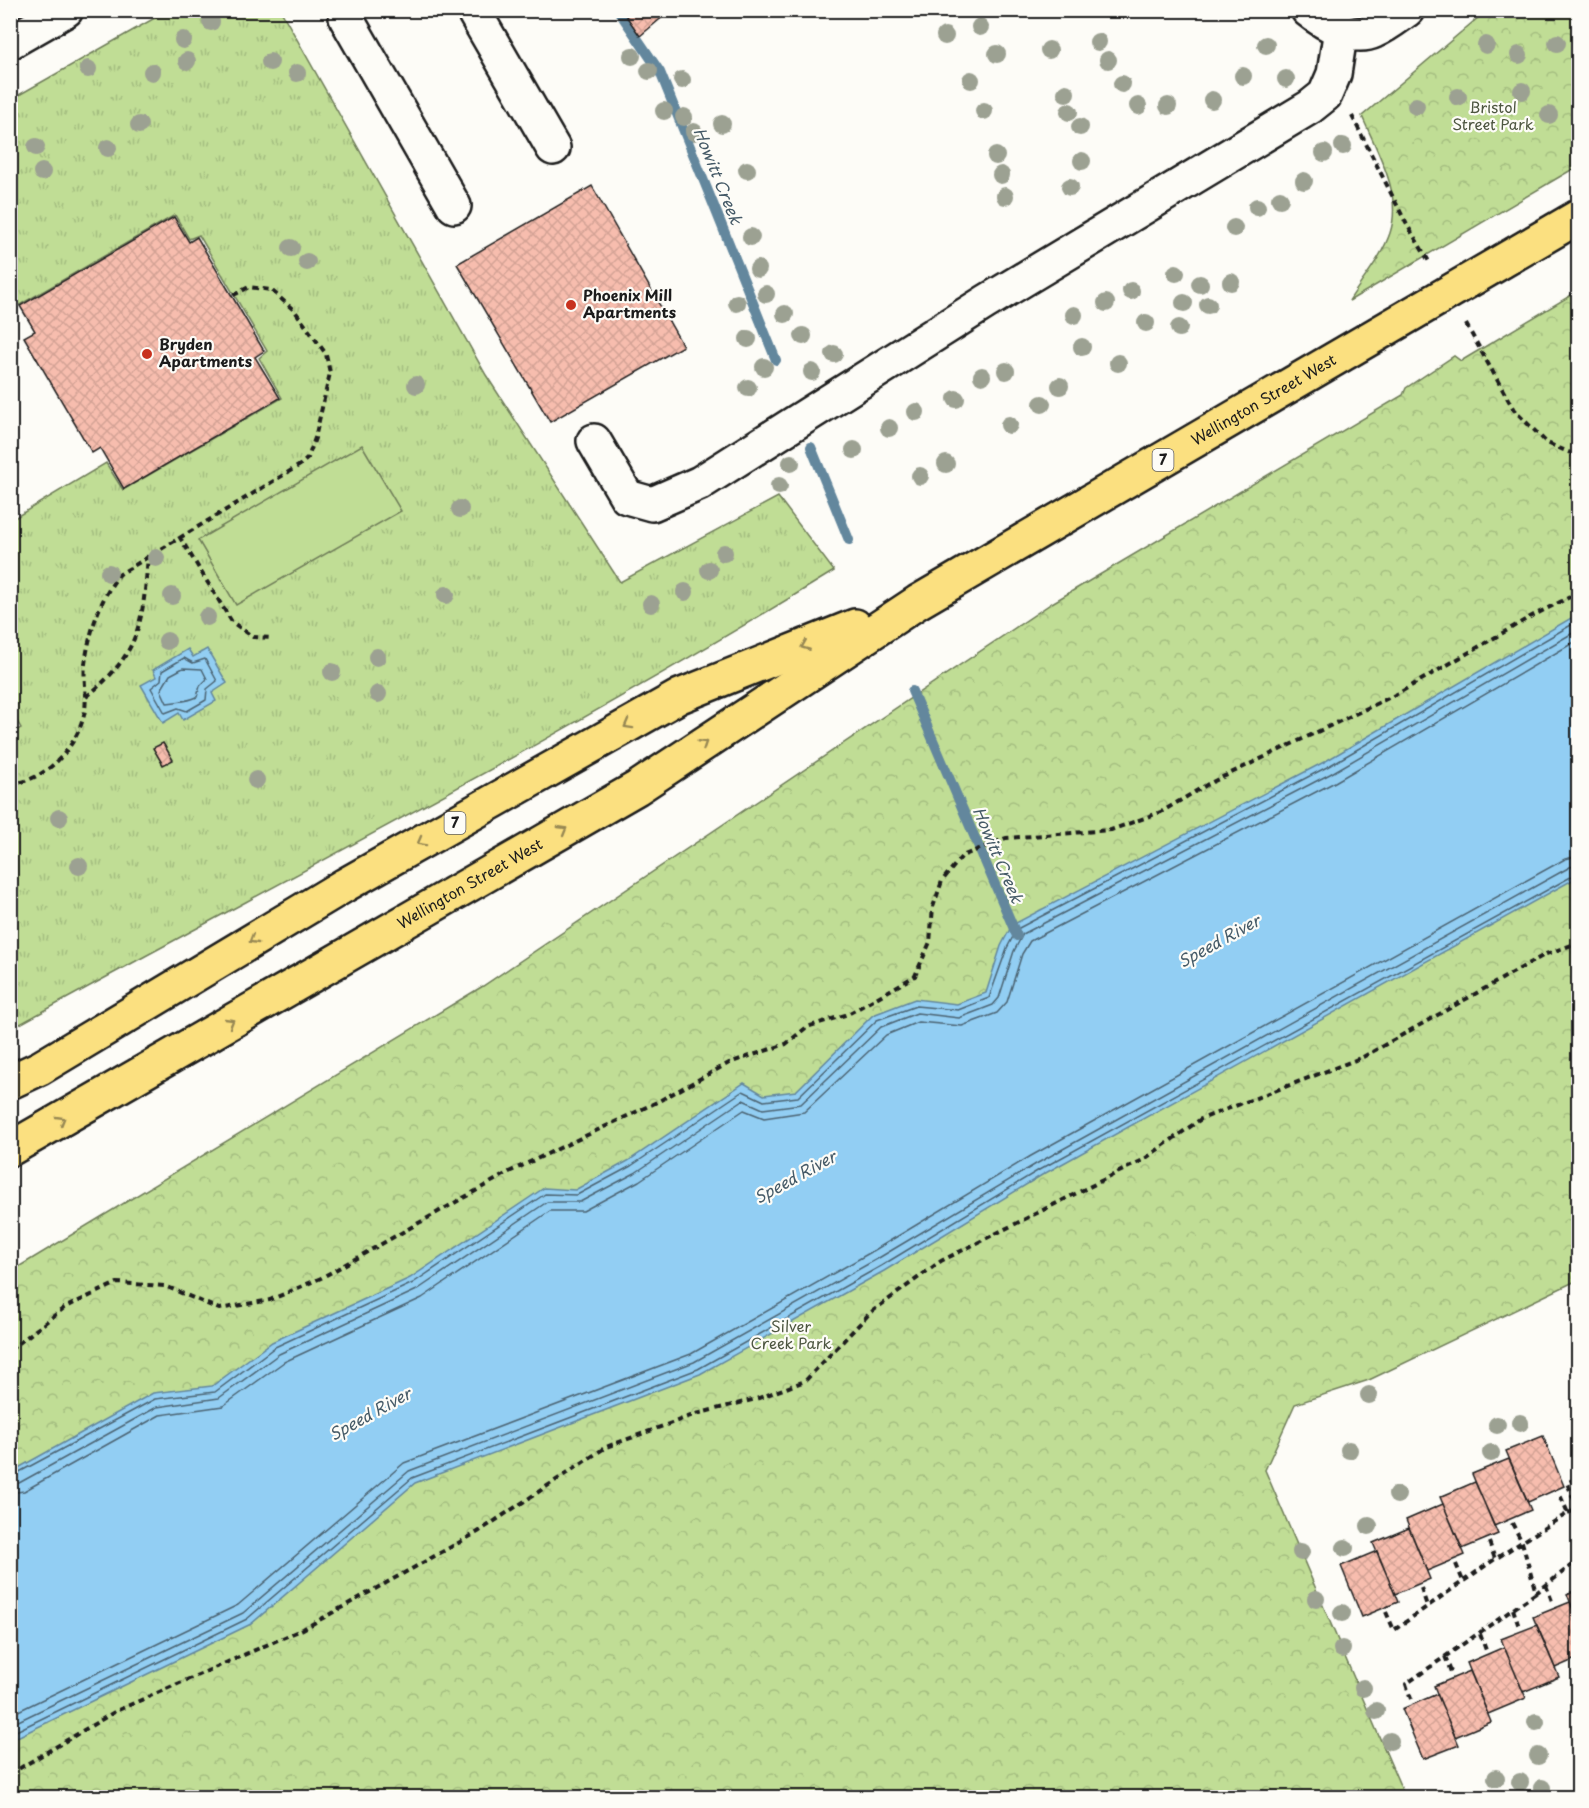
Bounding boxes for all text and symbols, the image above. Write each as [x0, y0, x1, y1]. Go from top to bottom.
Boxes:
park label: Bristol Street Park [1452, 95, 1534, 135]
water label: Howitt Creek [689, 124, 750, 229]
place label: Phoenix Mill Apartments [583, 283, 676, 323]
marker: Phoenix Mill Apartments [564, 298, 578, 312]
place label: Bryden Apartments [159, 332, 252, 372]
marker: Bryden Apartments [140, 347, 154, 361]
street label: Wellington Street West [1186, 348, 1340, 450]
road number: 7 [1152, 449, 1174, 471]
one-way arrow [801, 639, 812, 651]
one-way arrow [623, 718, 634, 729]
one-way arrow [696, 740, 707, 751]
water label: Howitt Creek [968, 803, 1030, 908]
road number: 7 [444, 812, 466, 834]
one-way arrow [557, 826, 567, 838]
street label: Wellington Street West [392, 832, 546, 934]
one-way arrow [417, 835, 427, 846]
water label: Speed River [1173, 906, 1266, 972]
one-way arrow [249, 933, 259, 945]
one-way arrow [224, 1018, 234, 1030]
one-way arrow [55, 1116, 65, 1127]
water label: Speed River [749, 1142, 842, 1208]
park label: Silver Creek Park [750, 1314, 832, 1354]
water label: Speed River [324, 1379, 417, 1445]

